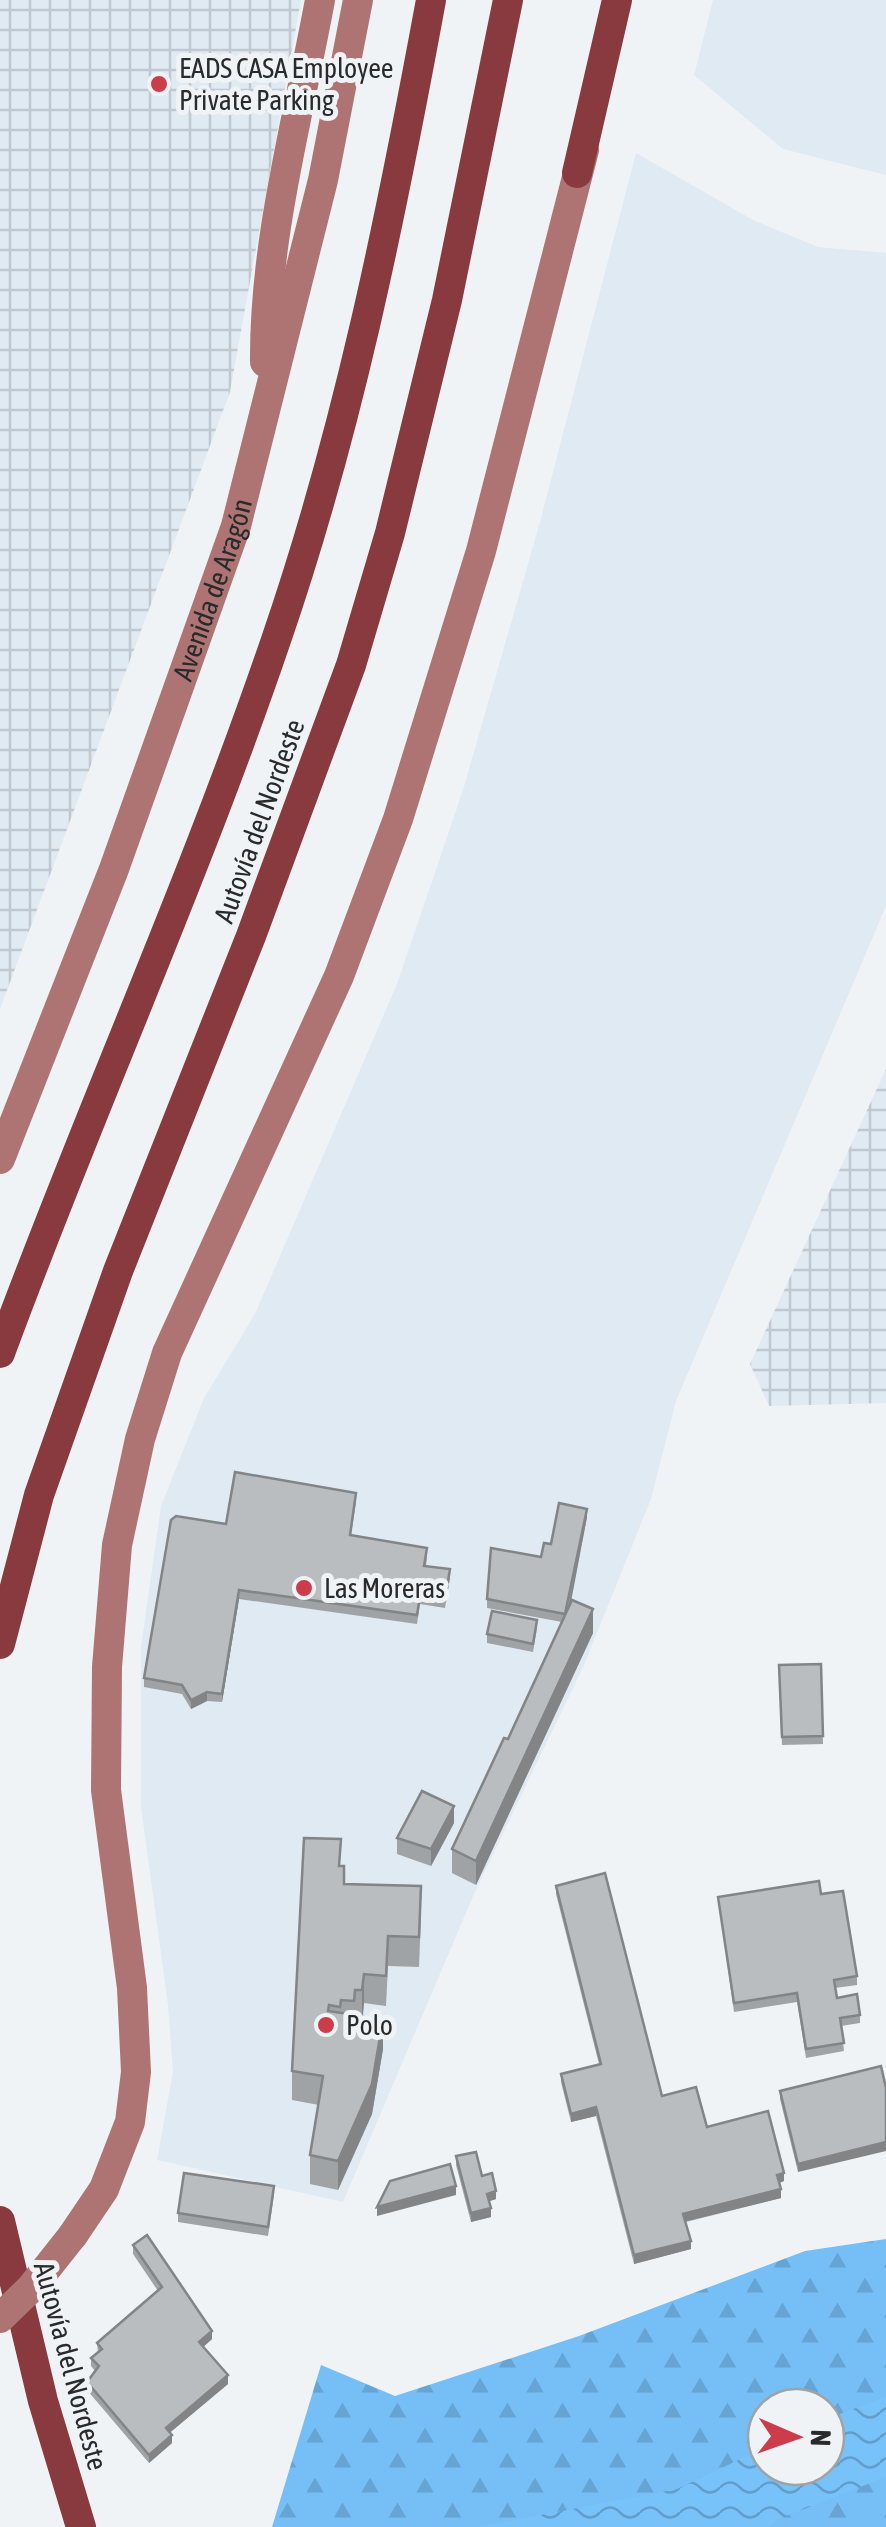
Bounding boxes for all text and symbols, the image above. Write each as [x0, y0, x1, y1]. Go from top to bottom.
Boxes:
place label: EADS CASA Employee Private Parking [179, 52, 393, 116]
marker: EADS CASA Employee Private Parking [148, 73, 170, 95]
street label: Avenida de Aragón [166, 495, 258, 685]
street label: Autovía del Nordeste [207, 715, 311, 927]
place label: Las Moreras [324, 1572, 445, 1604]
marker: Las Moreras [293, 1577, 315, 1599]
place label: Polo [346, 2009, 393, 2041]
marker: Polo [315, 2014, 337, 2036]
street label: Autovía del Nordeste [28, 2258, 114, 2474]
north arrow [746, 2387, 846, 2487]
text: N [805, 2429, 837, 2447]

